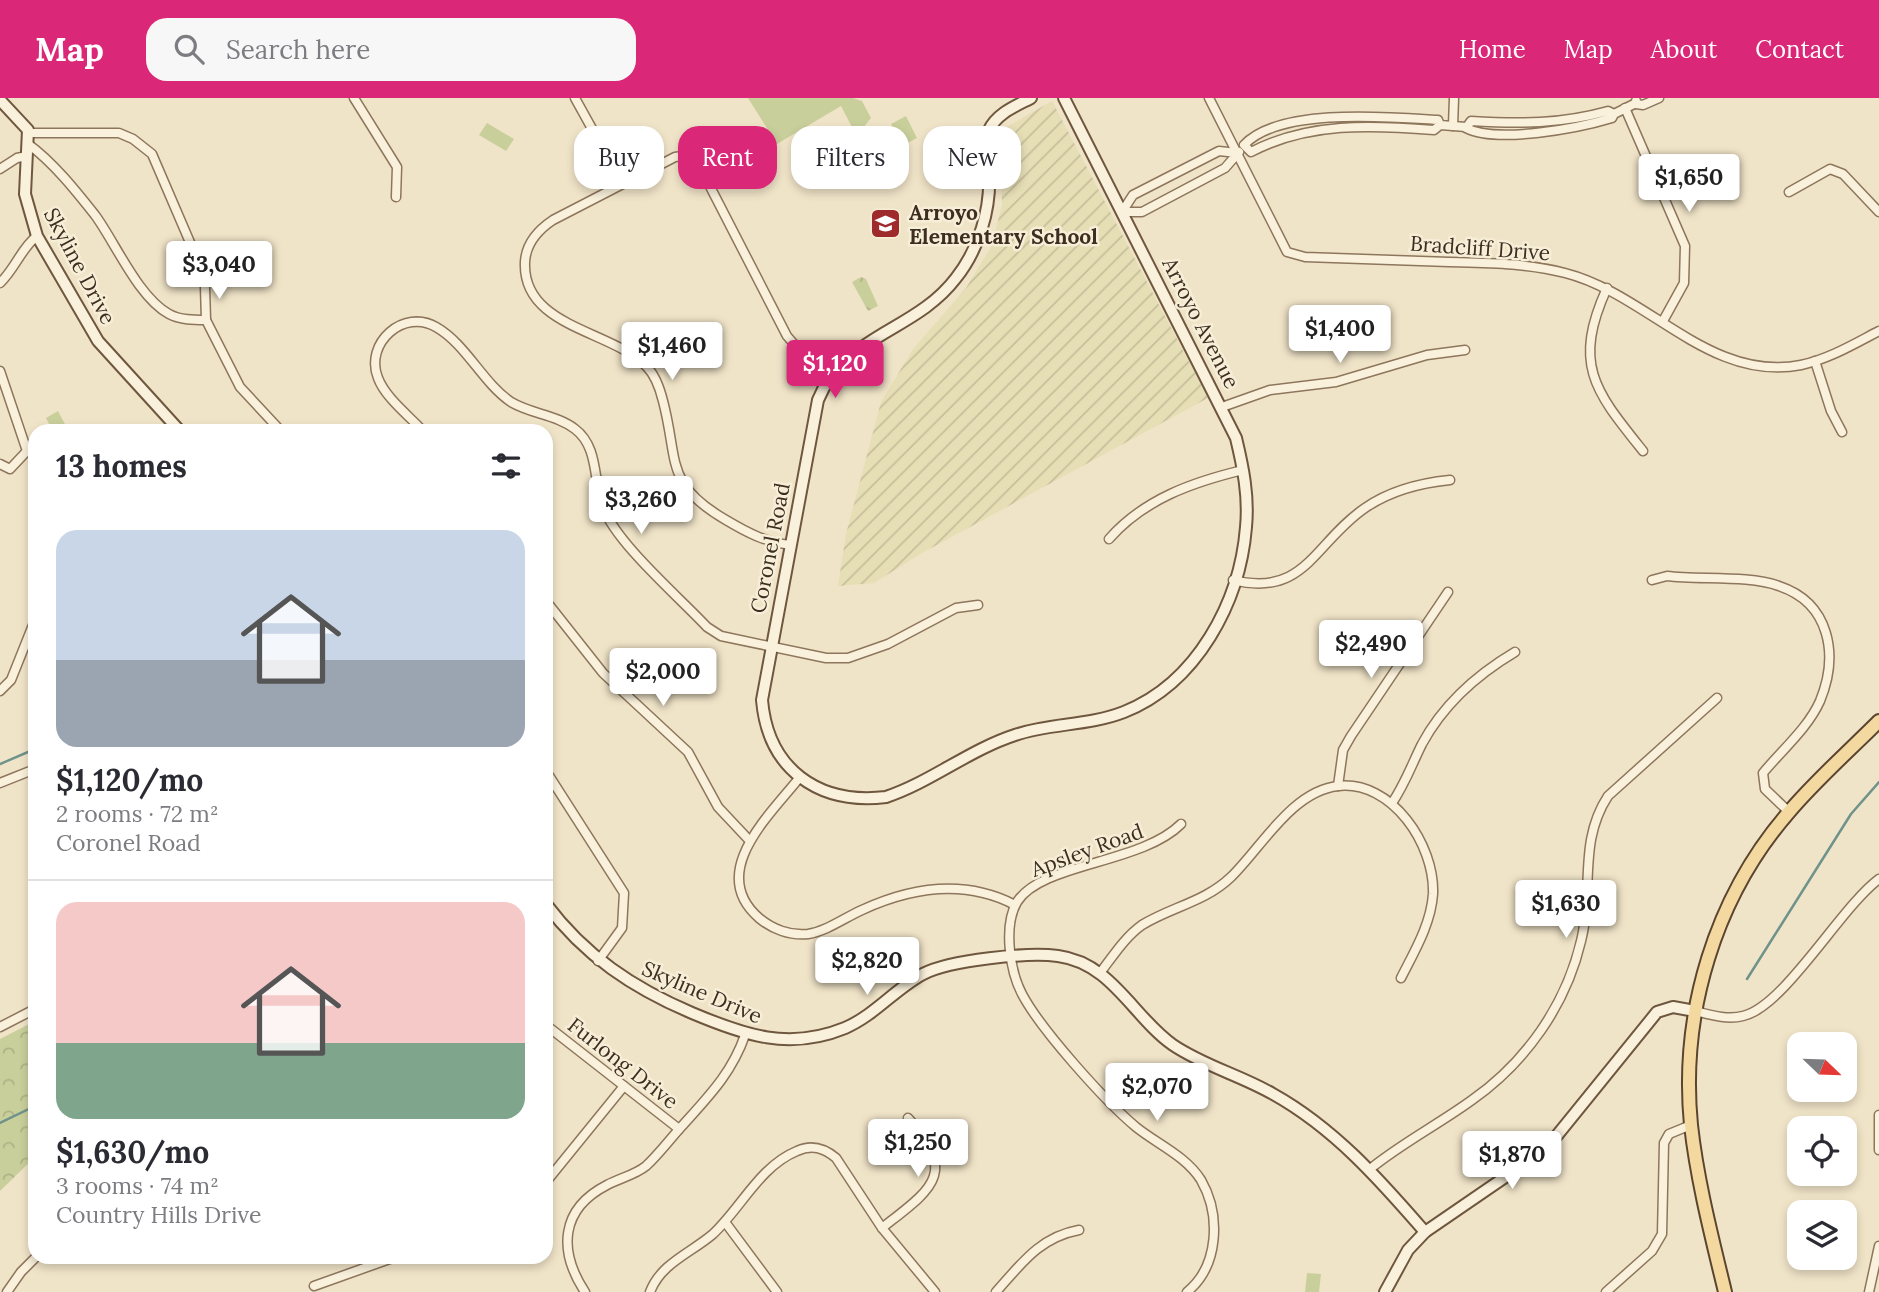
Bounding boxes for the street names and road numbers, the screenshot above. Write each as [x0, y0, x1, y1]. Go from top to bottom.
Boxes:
street label: Skyline Drive [38, 203, 122, 329]
street label: Bradcliff Drive [1409, 230, 1551, 266]
street label: Arroyo Avenue [1156, 252, 1246, 393]
street label: Coronel Road [744, 480, 796, 616]
street label: Apsley Road [1026, 817, 1147, 883]
street label: Skyline Drive [638, 955, 766, 1029]
street label: Furlong Drive [562, 1011, 684, 1115]

